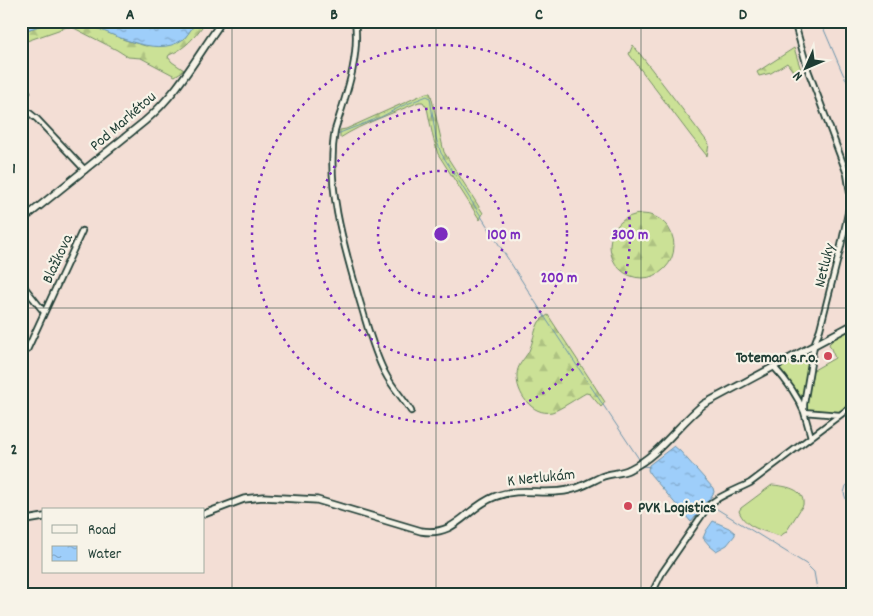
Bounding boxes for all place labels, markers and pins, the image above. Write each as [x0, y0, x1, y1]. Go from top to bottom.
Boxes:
centre of rings [432, 225, 450, 243]
place label: Toteman s.r.o. [736, 347, 818, 370]
marker: Toteman s.r.o. [822, 350, 834, 362]
place label: PVK Logistics [638, 497, 717, 520]
marker: PVK Logistics [622, 500, 634, 512]

